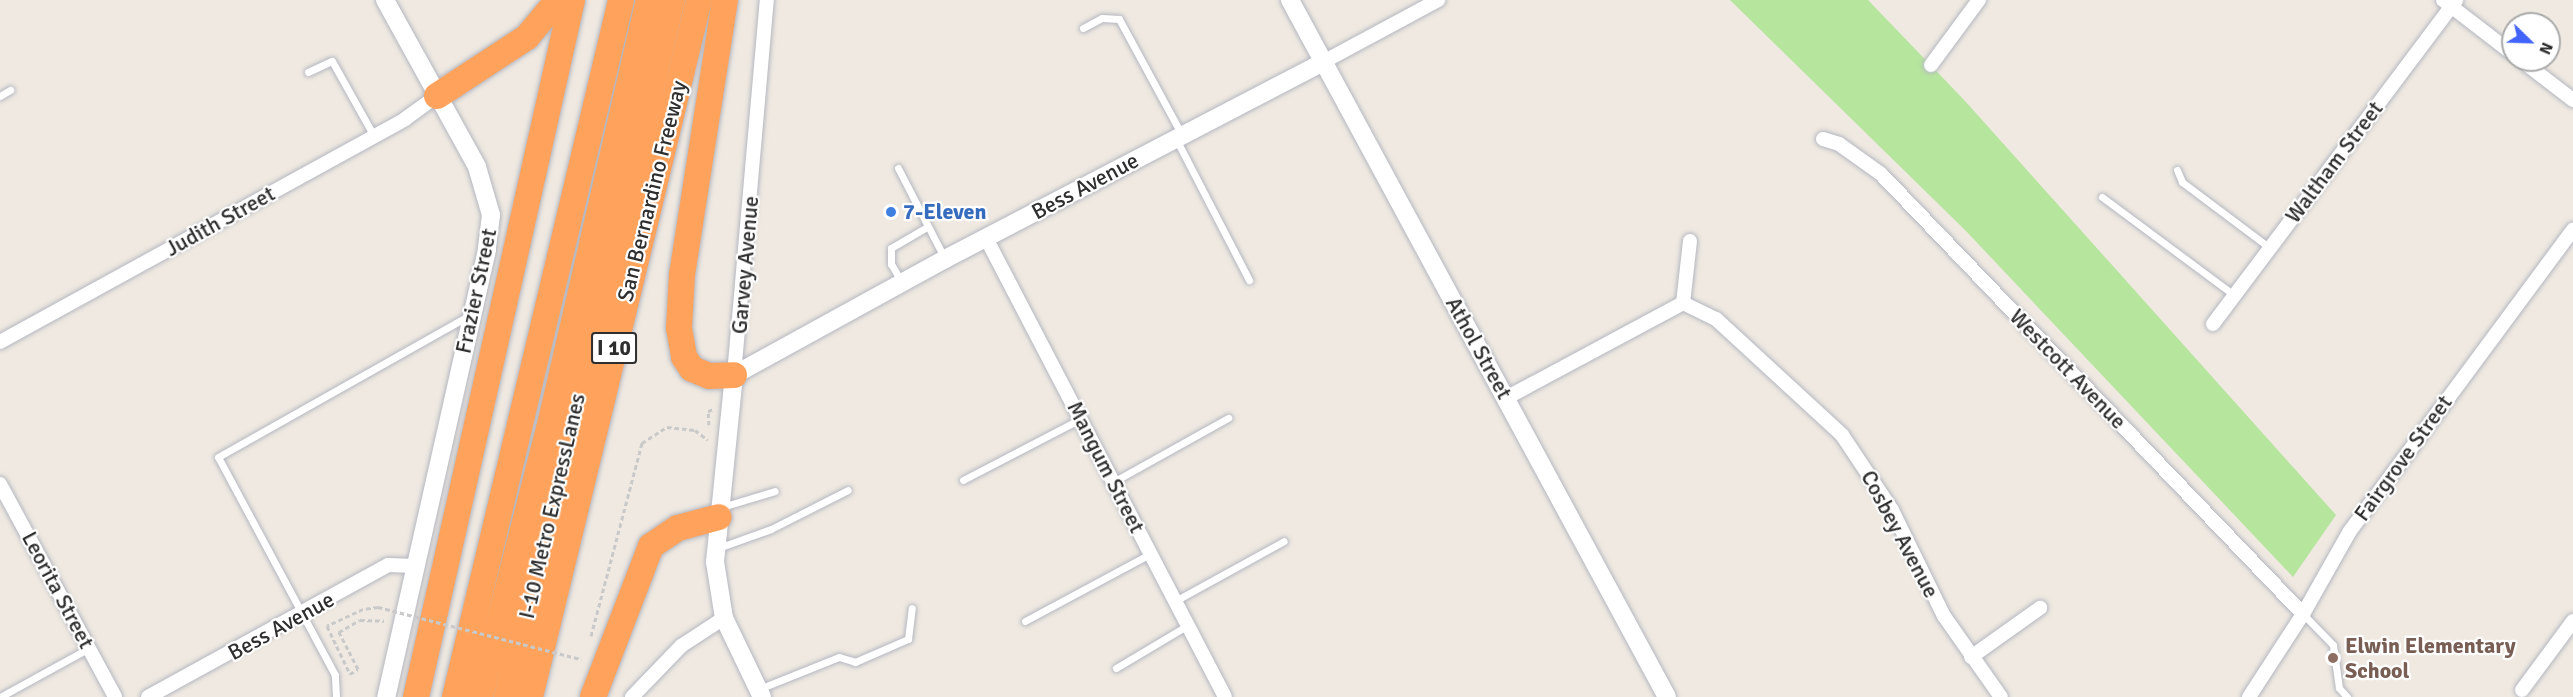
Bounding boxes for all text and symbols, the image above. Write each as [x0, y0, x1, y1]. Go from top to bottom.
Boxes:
north arrow [2501, 12, 2561, 72]
text: N [2534, 39, 2557, 57]
street label: San Bernardino Freeway [612, 78, 692, 304]
street label: Waltham Street [2280, 96, 2388, 228]
street label: Bess Avenue [1027, 147, 1143, 225]
street label: Judith Street [161, 180, 279, 262]
street label: Garvey Avenue [726, 195, 764, 335]
place label: 7-Eleven [903, 199, 986, 225]
marker: 7-Eleven [884, 205, 898, 219]
street label: Frazier Street [450, 226, 502, 356]
street label: Athol Street [1440, 292, 1518, 404]
street label: Westcott Avenue [2004, 304, 2132, 434]
road number: I 10 [590, 330, 638, 366]
street label: Fairgrove Street [2348, 390, 2458, 526]
street label: I-10 Metro ExpressLanes [513, 391, 591, 621]
street label: Mangum Street [1061, 397, 1151, 537]
street label: Cosbey Avenue [1855, 466, 1945, 602]
street label: Leorita Street [16, 527, 100, 653]
street label: Bess Avenue [223, 586, 339, 666]
place label: Elwin Elementary School [2345, 632, 2516, 684]
marker: Elwin Elementary School [2326, 651, 2340, 665]

